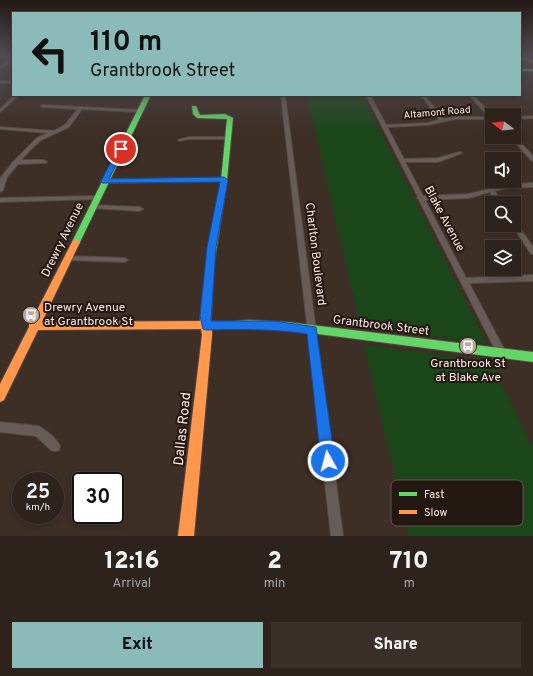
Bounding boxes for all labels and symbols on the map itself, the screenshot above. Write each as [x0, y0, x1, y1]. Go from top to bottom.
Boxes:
street label: Altamont Road [403, 104, 471, 122]
north arrow [485, 108, 521, 144]
pin [104, 132, 138, 166]
street label: Blake Avenue [420, 183, 468, 255]
street label: Drewry Avenue [38, 200, 88, 280]
street label: Charlton Boulevard [301, 202, 329, 306]
place label: Drewry Avenue at Grantbrook St [44, 300, 133, 330]
bus stop icon: Drewry Avenue at Grantbrook St [21, 305, 41, 325]
street label: Grantbrook Street [332, 312, 430, 340]
bus stop icon: Grantbrook St at Blake Ave [458, 336, 478, 356]
place label: Grantbrook St at Blake Ave [430, 356, 506, 386]
street label: Dallas Road [171, 391, 195, 467]
position arrow [307, 440, 349, 482]
speed limit sign: 30 [72, 472, 124, 524]
legend [391, 480, 523, 526]
text: Fast [424, 488, 444, 502]
text: Slow [424, 506, 447, 520]

